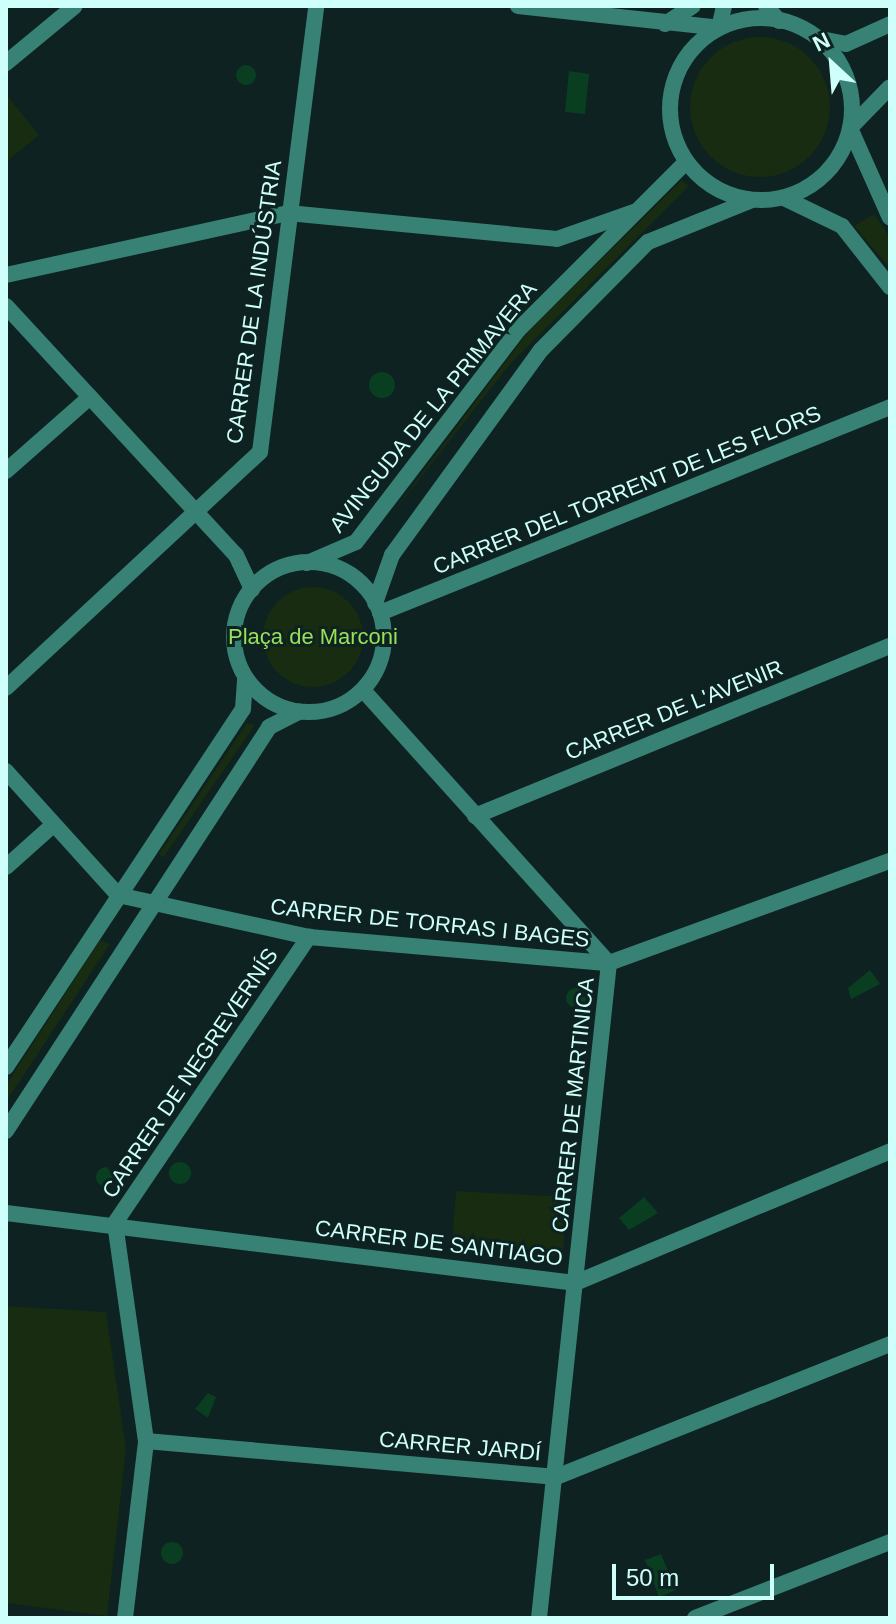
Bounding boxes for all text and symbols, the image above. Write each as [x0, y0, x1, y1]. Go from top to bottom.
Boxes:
north arrow [792, 24, 872, 104]
text: N [809, 27, 834, 57]
street label: CARRER DE LA INDÚSTRIA [221, 158, 287, 446]
street label: AVINGUDA DE LA PRIMAVERA [323, 276, 543, 538]
street label: CARRER DEL TORRENT DE LES FLORS [428, 400, 826, 580]
park label: Plaça de Marconi [228, 624, 398, 650]
street label: CARRER DE L'AVENIR [561, 654, 787, 766]
street label: CARRER DE TORRAS I BAGES [269, 893, 591, 953]
street label: CARRER DE NEGREVERNÍS [96, 943, 284, 1203]
street label: CARRER DE MARTINICA [546, 976, 600, 1234]
street label: CARRER DE SANTIAGO [314, 1215, 564, 1271]
street label: CARRER JARDÍ [378, 1426, 542, 1466]
scale bar [616, 1548, 778, 1598]
text: 50 m [626, 1564, 679, 1591]

